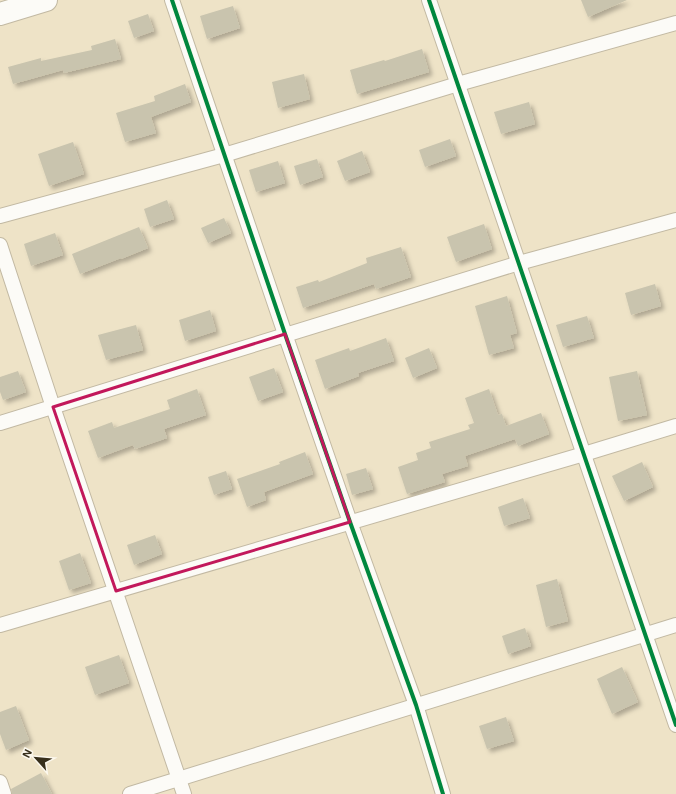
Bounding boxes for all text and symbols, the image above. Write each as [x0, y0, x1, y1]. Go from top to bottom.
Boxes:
north arrow [16, 738, 56, 778]
text: N [19, 747, 34, 760]

